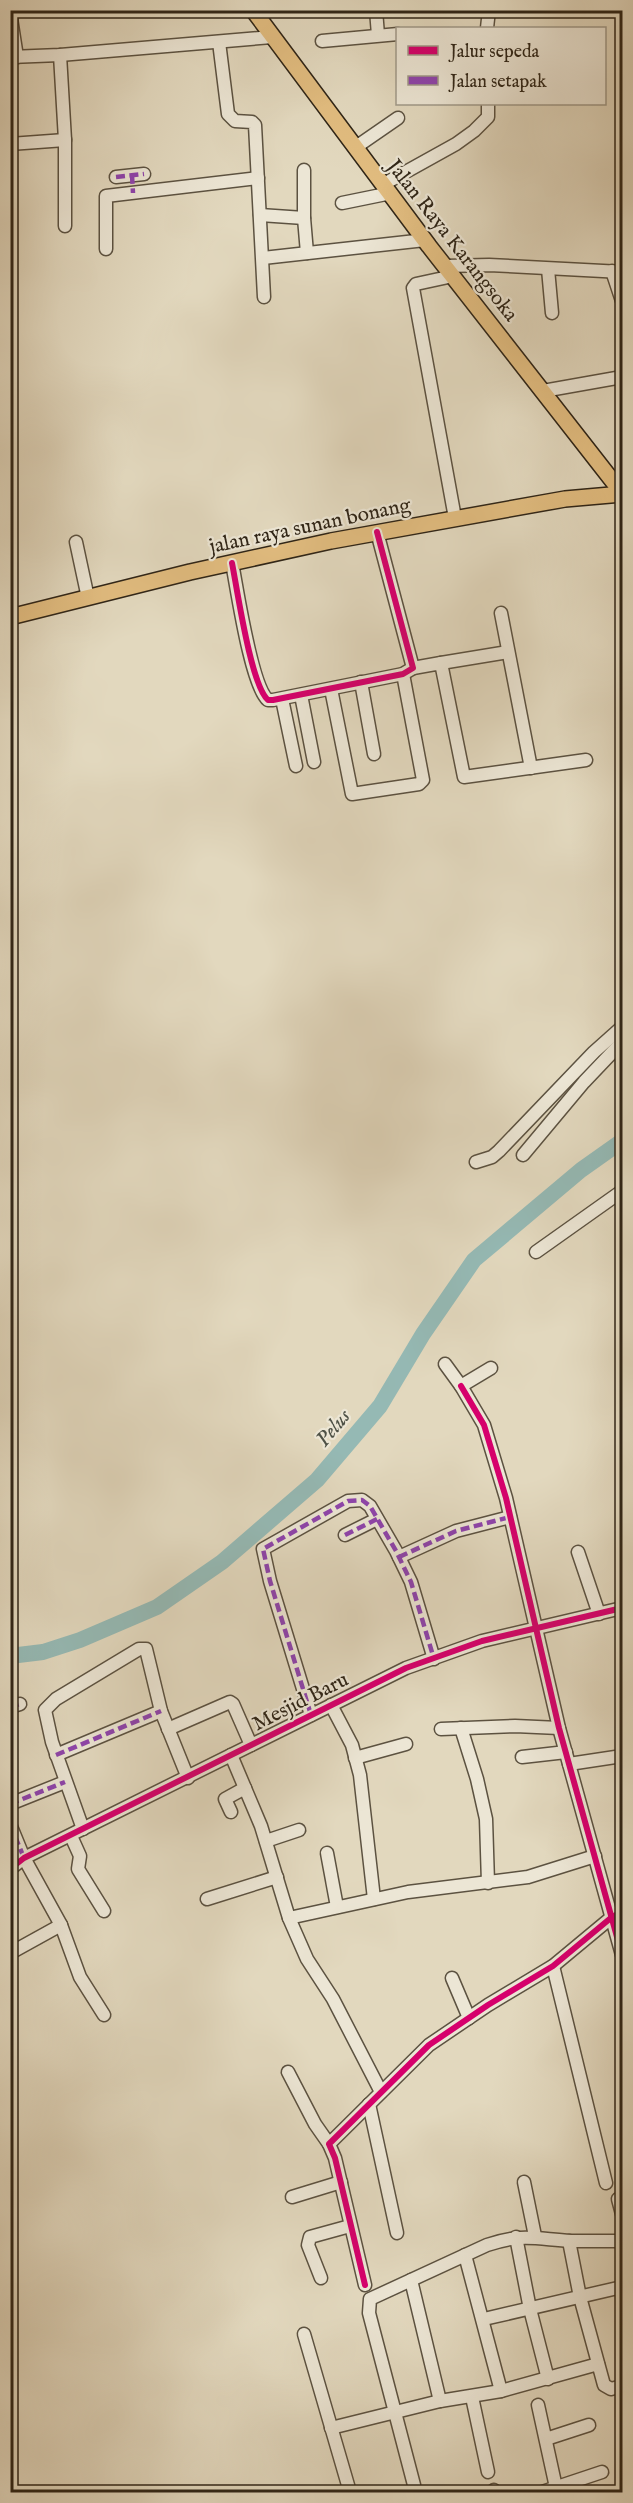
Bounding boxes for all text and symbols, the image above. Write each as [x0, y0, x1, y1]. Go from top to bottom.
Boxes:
legend [396, 27, 606, 105]
text: Jalur sepeda [448, 41, 540, 64]
text: Jalan setapak [448, 71, 547, 94]
street label: Jalan Raya Karangsoka [379, 153, 524, 328]
street label: jalan raya sunan bonang [205, 492, 414, 561]
water label: Pelus [310, 1403, 358, 1453]
street label: Mesjid Baru [248, 1667, 353, 1738]

